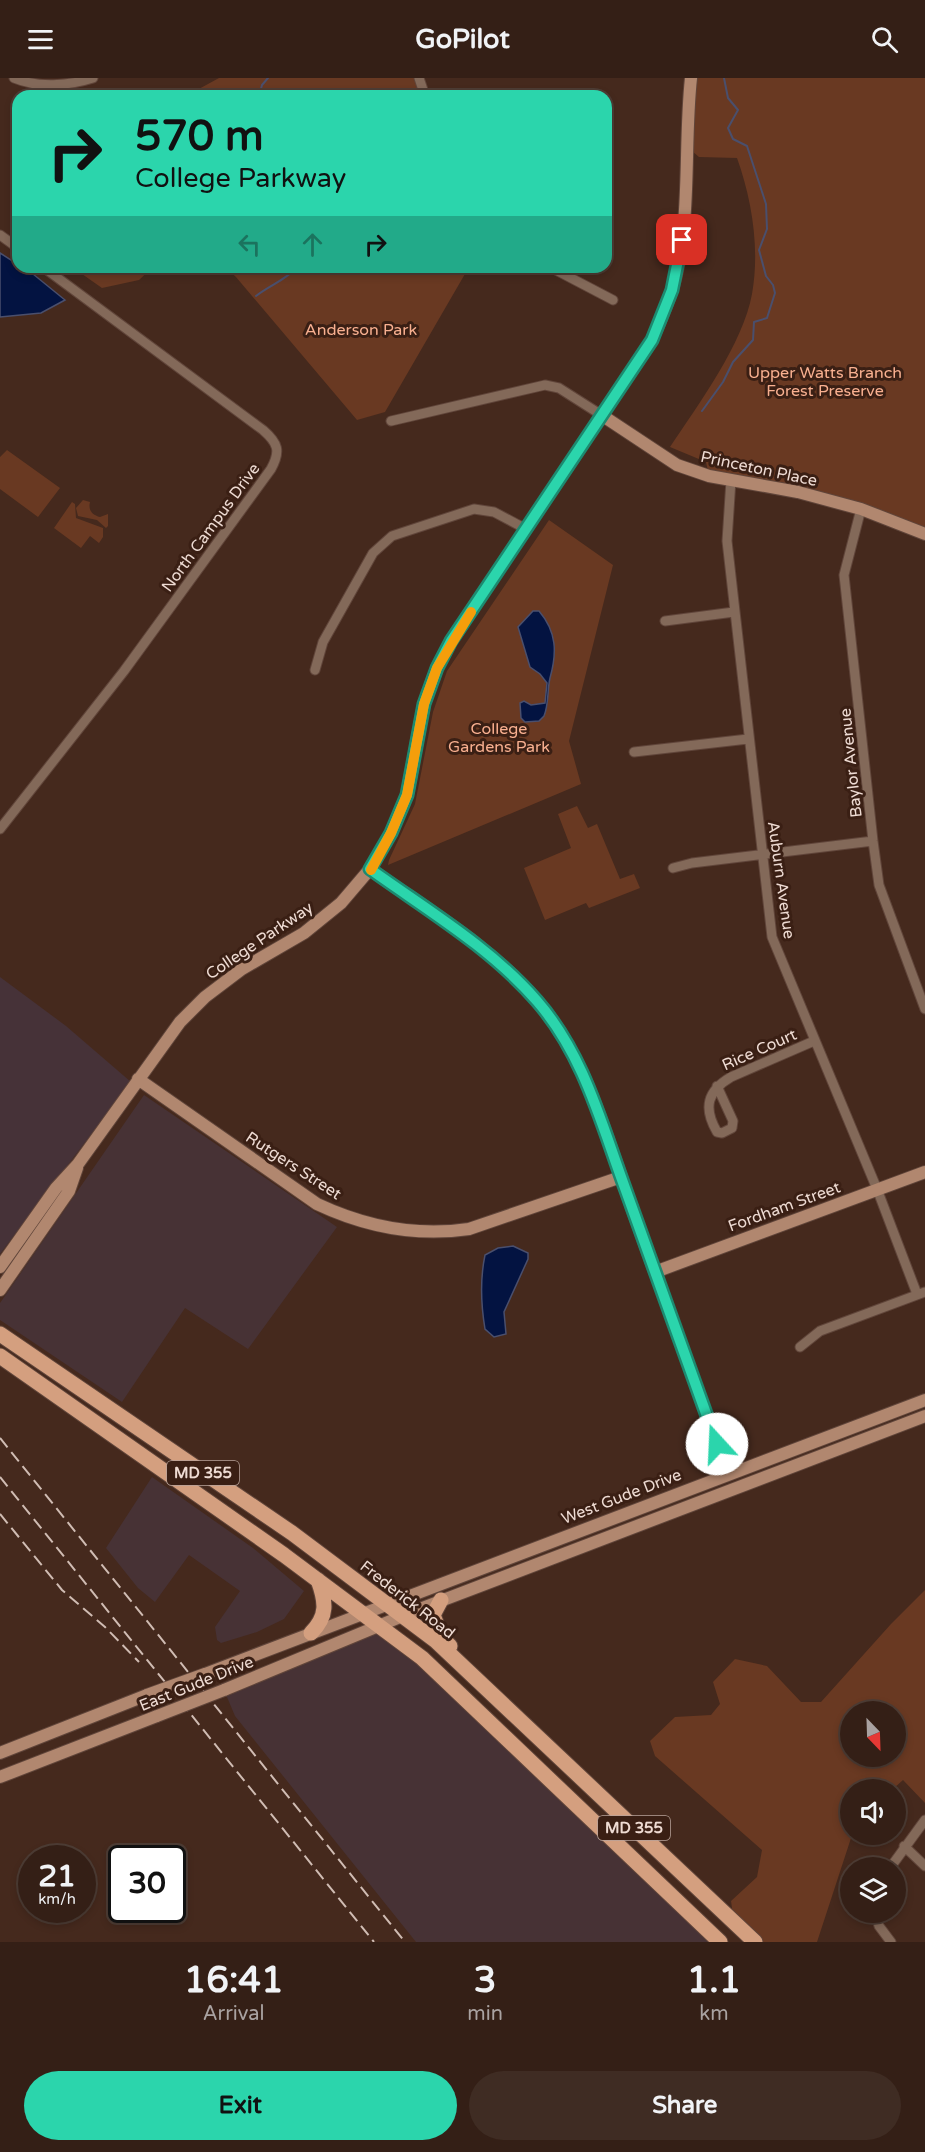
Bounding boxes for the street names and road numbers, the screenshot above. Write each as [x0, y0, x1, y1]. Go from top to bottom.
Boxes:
street label: Princeton Place [699, 447, 819, 491]
street label: North Campus Drive [157, 459, 264, 596]
street label: Baylor Avenue [835, 707, 867, 819]
street label: Auburn Avenue [763, 820, 799, 940]
street label: College Parkway [202, 897, 317, 984]
street label: Rice Court [719, 1025, 800, 1075]
street label: Rutgers Street [242, 1128, 345, 1204]
street label: Fordham Street [725, 1177, 843, 1237]
road number: MD 355 [167, 1461, 239, 1485]
street label: West Gude Drive [558, 1465, 684, 1529]
street label: Frederick Road [356, 1556, 459, 1643]
street label: East Gude Drive [136, 1652, 256, 1716]
road number: MD 355 [598, 1816, 670, 1840]

